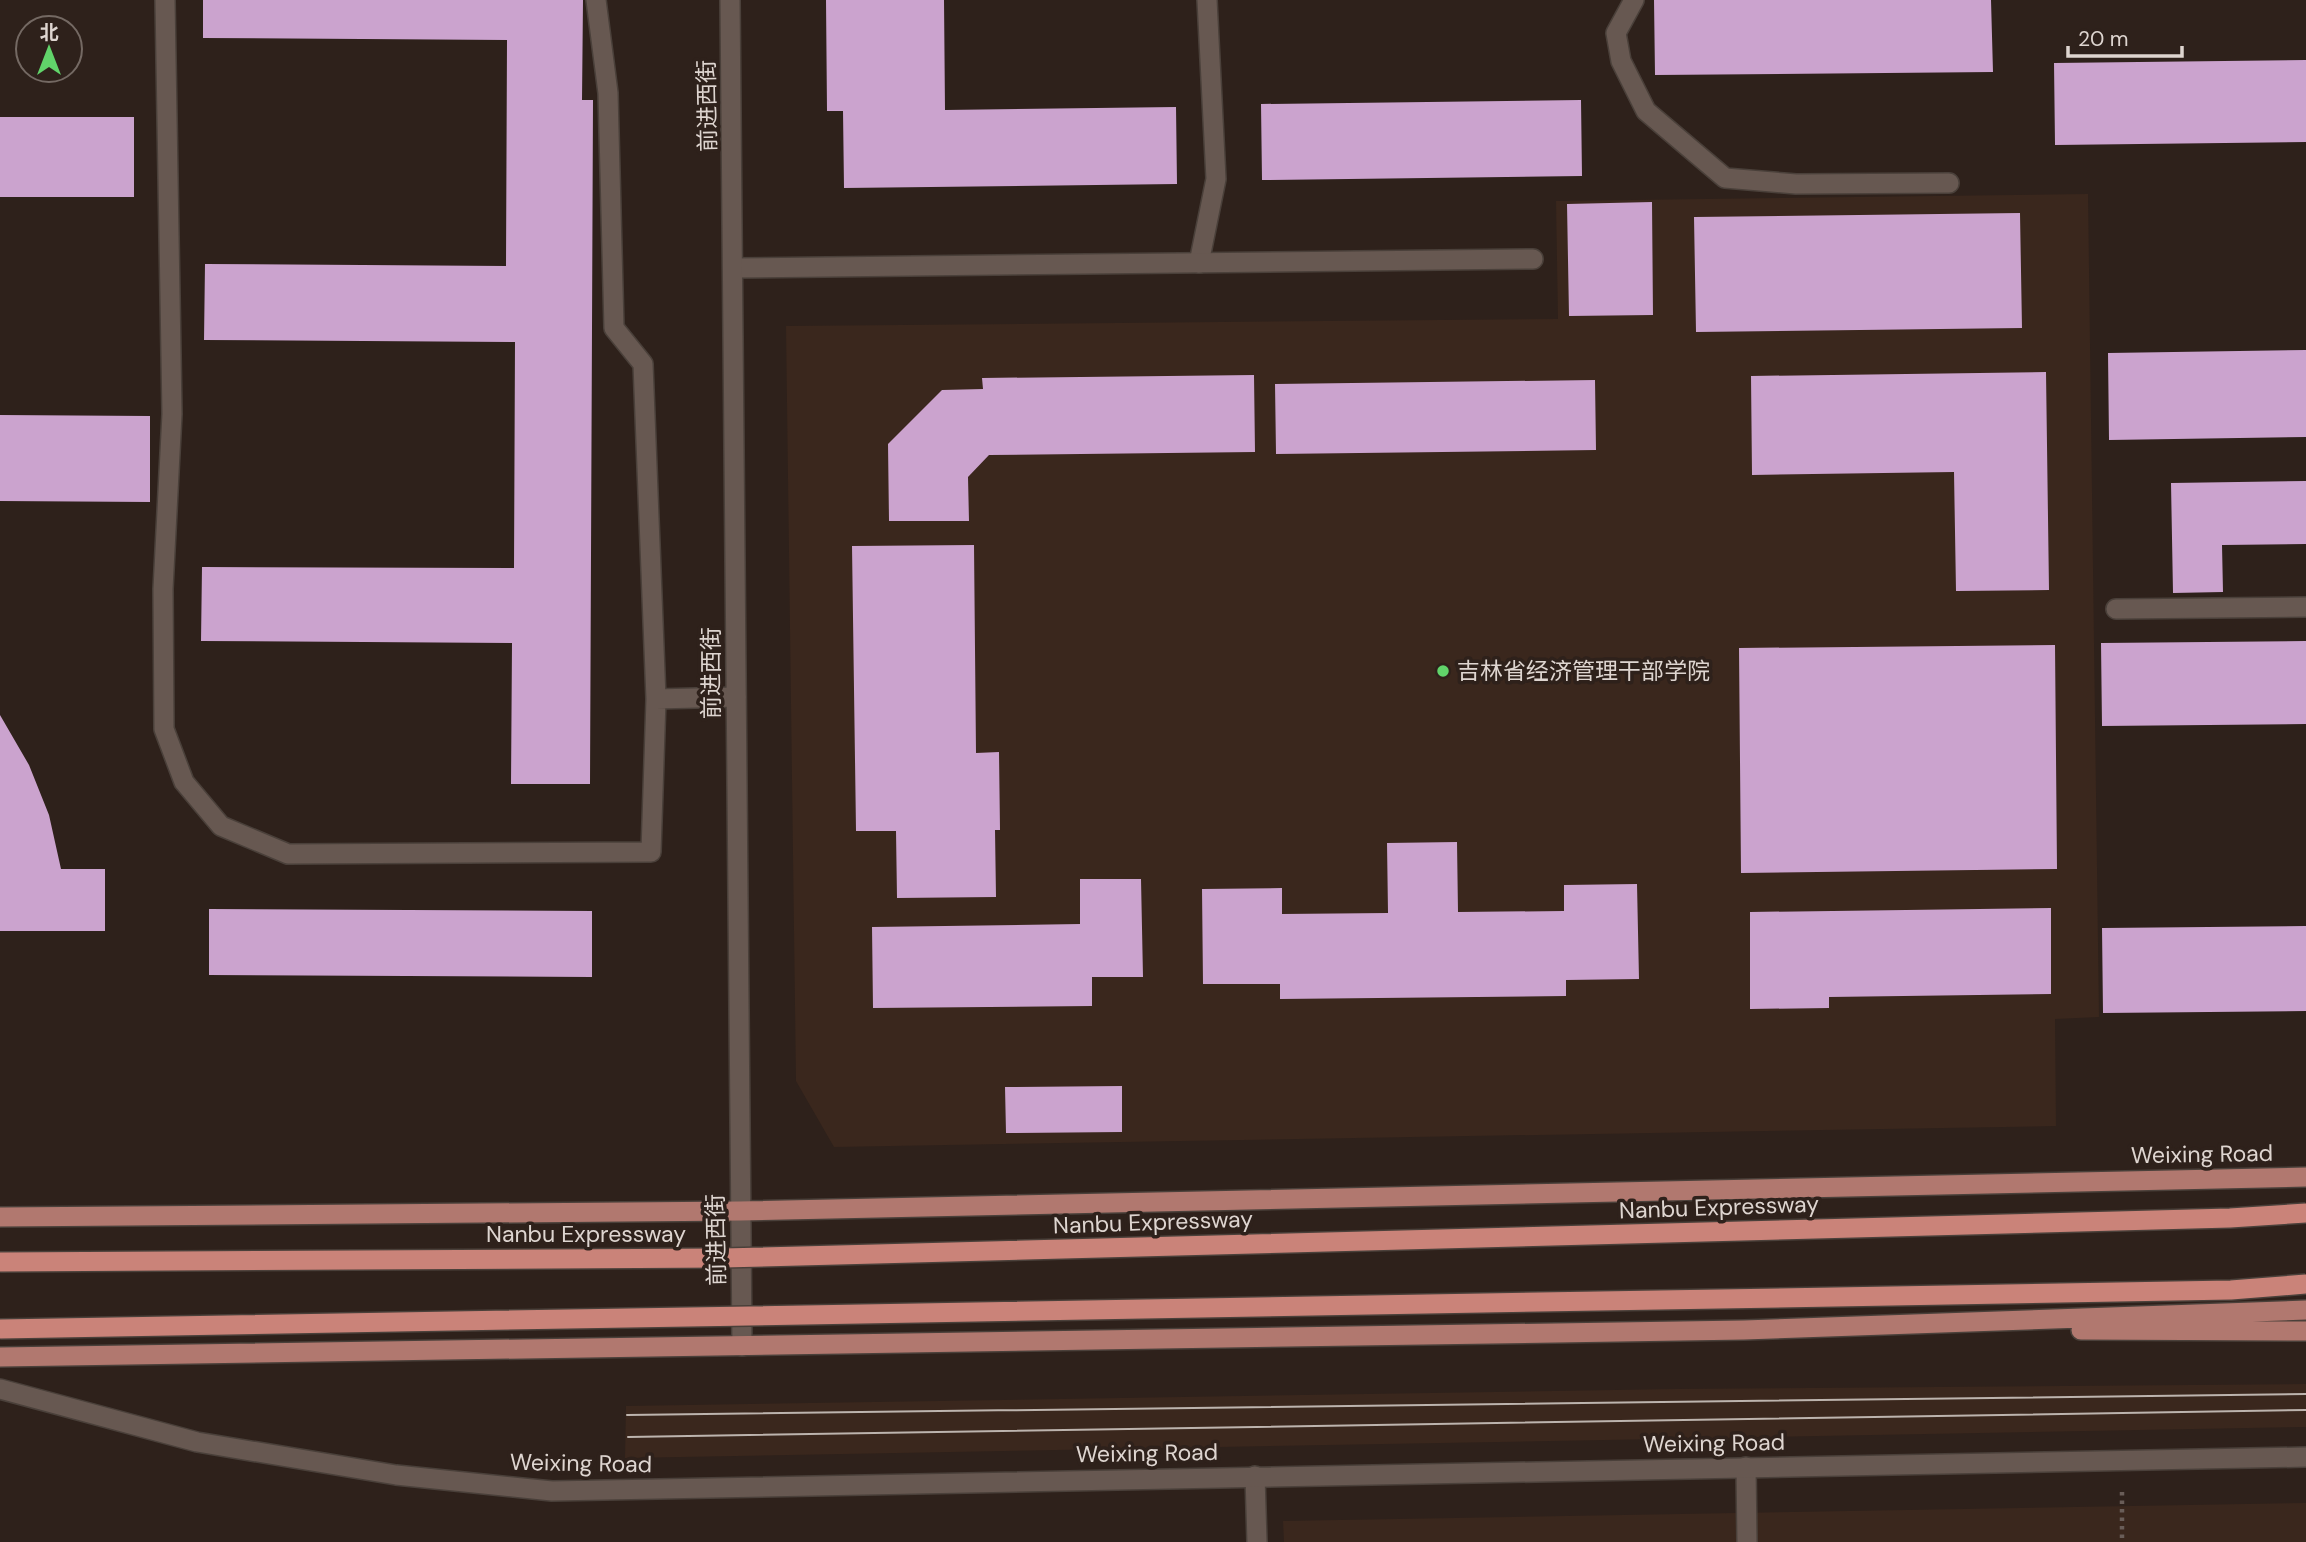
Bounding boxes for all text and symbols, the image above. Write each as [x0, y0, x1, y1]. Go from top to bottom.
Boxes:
north arrow [14, 14, 84, 84]
scale bar [2068, 14, 2182, 58]
text: 北 [39, 20, 59, 45]
text: 20 m [2078, 25, 2129, 53]
street label: 前进西街 [691, 60, 723, 152]
street label: 前进西街 [696, 627, 726, 719]
place label: 吉林省经济管理干部学院 [1457, 656, 1710, 686]
marker: 吉林省经济管理干部学院 [1435, 663, 1451, 679]
street label: Weixing Road [2131, 1138, 2273, 1170]
street label: Nanbu Expressway [1619, 1189, 1820, 1225]
street label: 前进西街 [700, 1194, 732, 1286]
street label: Nanbu Expressway [1053, 1204, 1254, 1240]
street label: Nanbu Expressway [486, 1219, 686, 1249]
street label: Weixing Road [1643, 1427, 1785, 1459]
street label: Weixing Road [1076, 1437, 1218, 1469]
street label: Weixing Road [510, 1447, 652, 1479]

